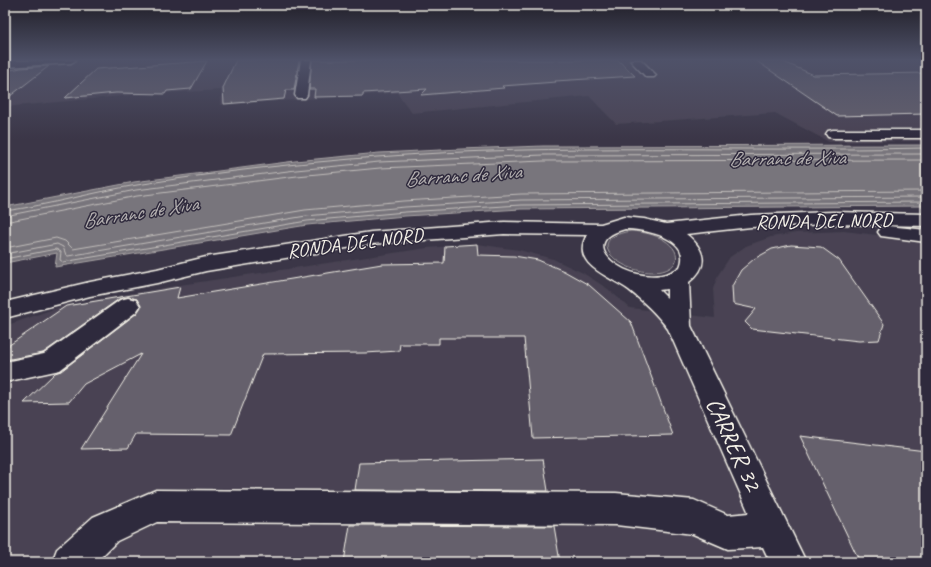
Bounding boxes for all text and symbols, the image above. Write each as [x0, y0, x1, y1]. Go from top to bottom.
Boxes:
water label: Barranc de Xiva [729, 144, 848, 172]
water label: Barranc de Xiva [404, 158, 524, 192]
water label: Barranc de Xiva [81, 190, 202, 234]
street label: RONDA DEL NORD [755, 207, 894, 235]
street label: RONDA DEL NORD [286, 222, 426, 264]
street label: CARRER 32 [699, 393, 769, 497]

